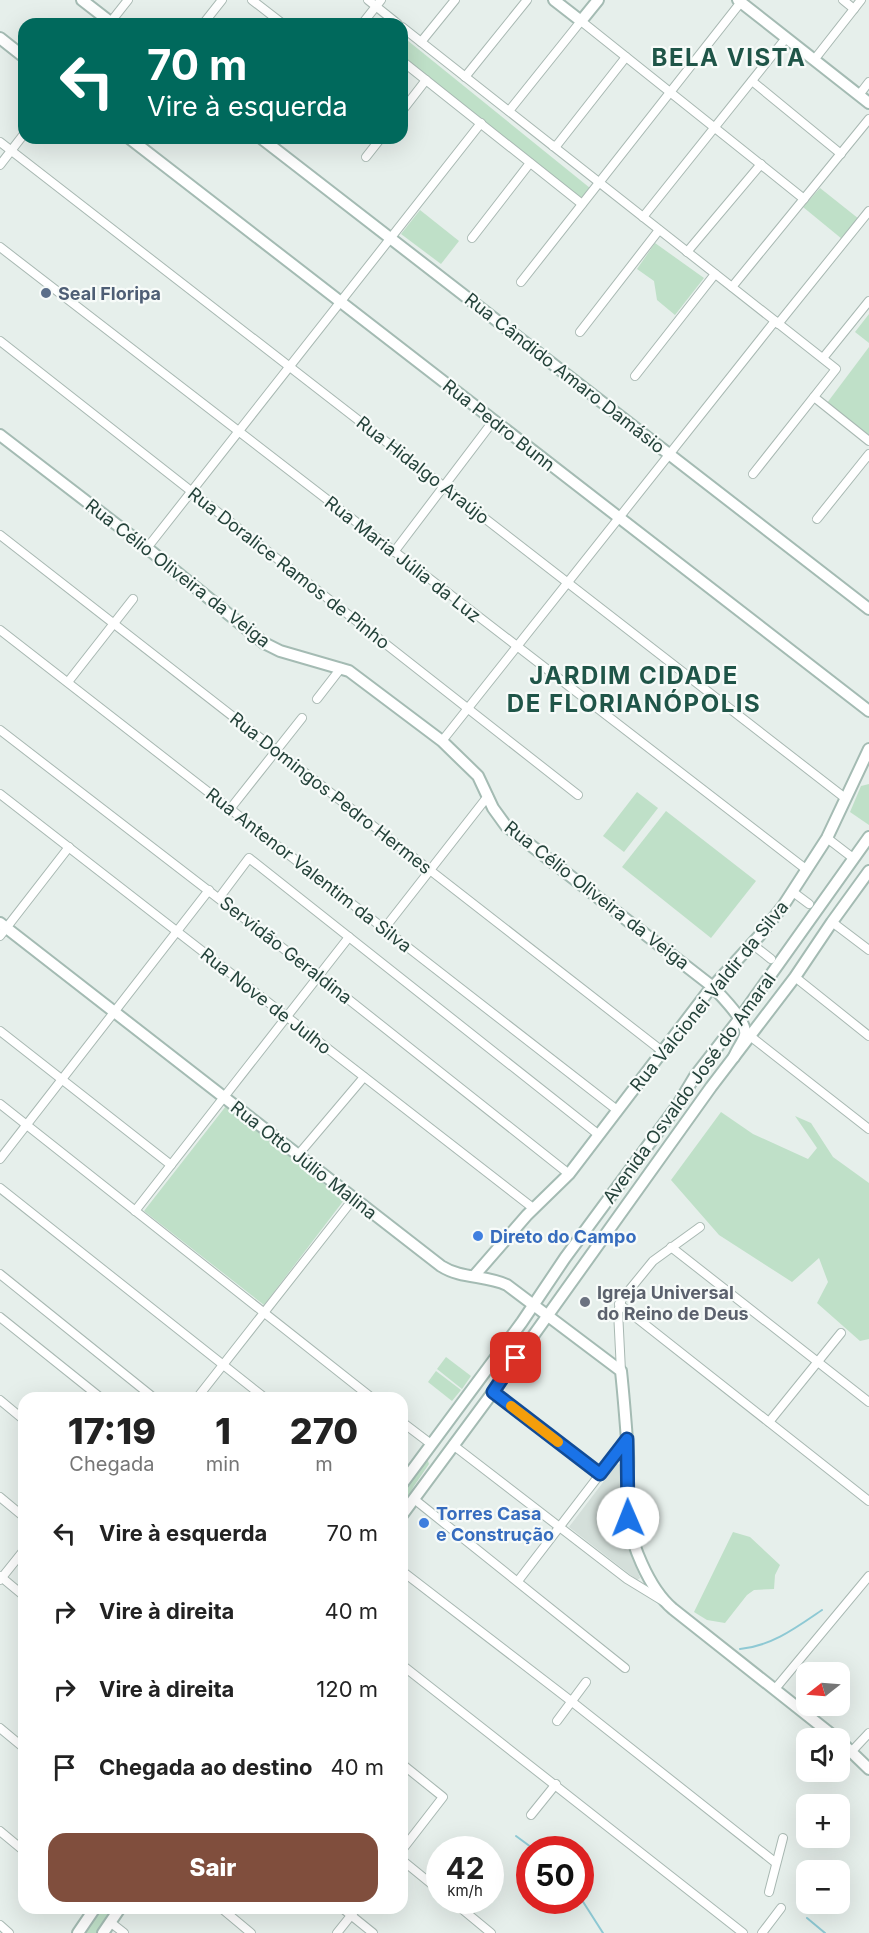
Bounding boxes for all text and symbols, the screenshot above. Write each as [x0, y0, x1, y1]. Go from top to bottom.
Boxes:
text: 70 m [147, 39, 247, 90]
icon: left [48, 42, 126, 120]
district label: BELA VISTA [652, 43, 806, 72]
text: Vire à esquerda [147, 90, 348, 123]
place label: Seal Floripa [58, 283, 161, 304]
marker: Seal Floripa [39, 286, 53, 300]
street label: Rua Cândido Amaro Damásio [461, 288, 669, 458]
street label: Rua Pedro Bunn [439, 375, 559, 475]
street label: Rua Hidalgo Araújo [352, 412, 494, 528]
street label: Rua Doralice Ramos de Pinho [184, 483, 394, 653]
street label: Rua Maria Júlia da Luz [321, 492, 485, 626]
street label: Rua Célio Oliveira da Veiga [82, 494, 274, 652]
district label: JARDIM CIDADE DE FLORIANÓPOLIS [507, 661, 761, 718]
street label: Rua Domingos Pedro Hermes [226, 708, 436, 878]
street label: Rua Antenor Valentim da Silva [202, 783, 416, 957]
street label: Rua Célio Oliveira da Veiga [501, 816, 693, 974]
street label: Servidão Geraldina [216, 892, 356, 1008]
street label: Rua Valcionei Valdir da Silva [626, 896, 792, 1096]
street label: Rua Nove de Julho [196, 943, 336, 1059]
street label: Avenida Osvaldo José do Amaral [598, 969, 780, 1207]
street label: Rua Otto Júlio Malina [227, 1096, 381, 1224]
place label: Direto do Campo [490, 1226, 636, 1247]
marker: Direto do Campo [471, 1229, 485, 1243]
place label: Igreja Universal do Reino de Deus [597, 1282, 749, 1324]
marker: Igreja Universal do Reino de Deus [578, 1295, 592, 1309]
pin [490, 1332, 541, 1383]
icon: arrive [499, 1341, 532, 1374]
text: 17:19 [68, 1409, 156, 1453]
text: 1 [215, 1409, 231, 1453]
text: 270 [290, 1409, 358, 1453]
text: Chegada [69, 1452, 154, 1476]
text: min [206, 1452, 240, 1476]
text: m [315, 1452, 333, 1476]
position arrow [596, 1486, 660, 1550]
place label: Torres Casa e Construção [436, 1503, 554, 1545]
marker: Torres Casa e Construção [417, 1516, 431, 1530]
icon: left [48, 1517, 81, 1550]
text: Vire à esquerda [99, 1520, 267, 1546]
text: 70 m [327, 1520, 378, 1546]
icon: right [48, 1595, 81, 1628]
text: Vire à direita [99, 1598, 234, 1624]
text: 40 m [324, 1598, 378, 1624]
north arrow [796, 1662, 850, 1716]
map controls [796, 1662, 850, 1914]
icon: right [48, 1673, 81, 1706]
text: Vire à direita [99, 1676, 234, 1702]
text: 120 m [316, 1676, 378, 1702]
button: sound [796, 1728, 850, 1782]
icon: arrive [48, 1751, 81, 1784]
text: Chegada ao destino [99, 1754, 313, 1780]
text: 40 m [331, 1754, 384, 1780]
button: + [796, 1794, 850, 1848]
button: Sair [48, 1833, 378, 1902]
speed limit sign: 50 [516, 1836, 594, 1914]
text: 42 [445, 1850, 485, 1886]
button: − [796, 1860, 850, 1914]
text: km/h [447, 1881, 483, 1900]

